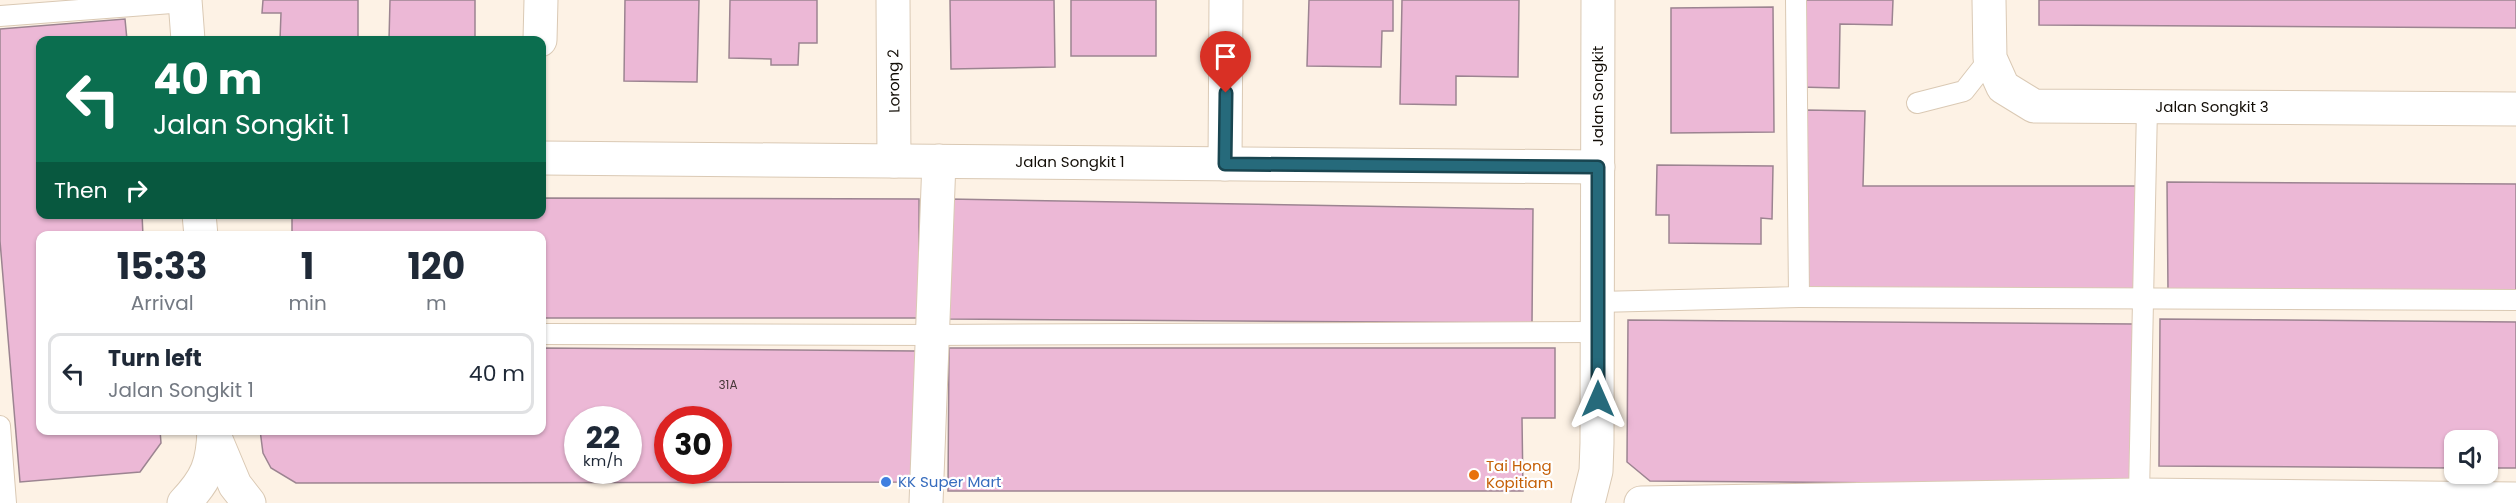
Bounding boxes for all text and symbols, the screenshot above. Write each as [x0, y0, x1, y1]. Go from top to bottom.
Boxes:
pin [1200, 31, 1251, 93]
icon: arrive [1209, 40, 1242, 73]
street label: Jalan Songkit [1587, 46, 1608, 146]
street label: Lorong 2 [882, 49, 905, 113]
text: 40 m [153, 50, 262, 109]
icon: left [54, 60, 132, 138]
street label: Jalan Songkit 3 [2155, 96, 2269, 117]
text: Jalan Songkit 1 [153, 106, 350, 143]
street label: Jalan Songkit 1 [1015, 151, 1125, 172]
icon: right [120, 174, 153, 207]
text: Then [54, 175, 108, 206]
text: 15:33 [117, 241, 208, 292]
text: 1 [301, 241, 314, 292]
text: 120 [408, 241, 465, 292]
text: Arrival [131, 289, 194, 317]
text: min [288, 289, 327, 317]
text: m [426, 289, 447, 317]
text: Turn left [108, 343, 202, 374]
icon: left [57, 357, 90, 390]
text: 40 m [469, 358, 525, 389]
position arrow [1566, 367, 1630, 431]
text: Jalan Songkit 1 [108, 376, 254, 404]
house number: 31A [719, 376, 738, 393]
speed limit sign: 30 [654, 406, 732, 484]
text: 22 [586, 416, 620, 459]
map controls [2444, 430, 2498, 484]
button: sound [2444, 430, 2498, 484]
text: km/h [583, 450, 623, 471]
place label: Tai Hong Kopitiam [1486, 455, 1553, 493]
marker: Tai Hong Kopitiam [1467, 468, 1481, 482]
place label: KK Super Mart [898, 471, 1002, 492]
marker: KK Super Mart [879, 475, 893, 489]

